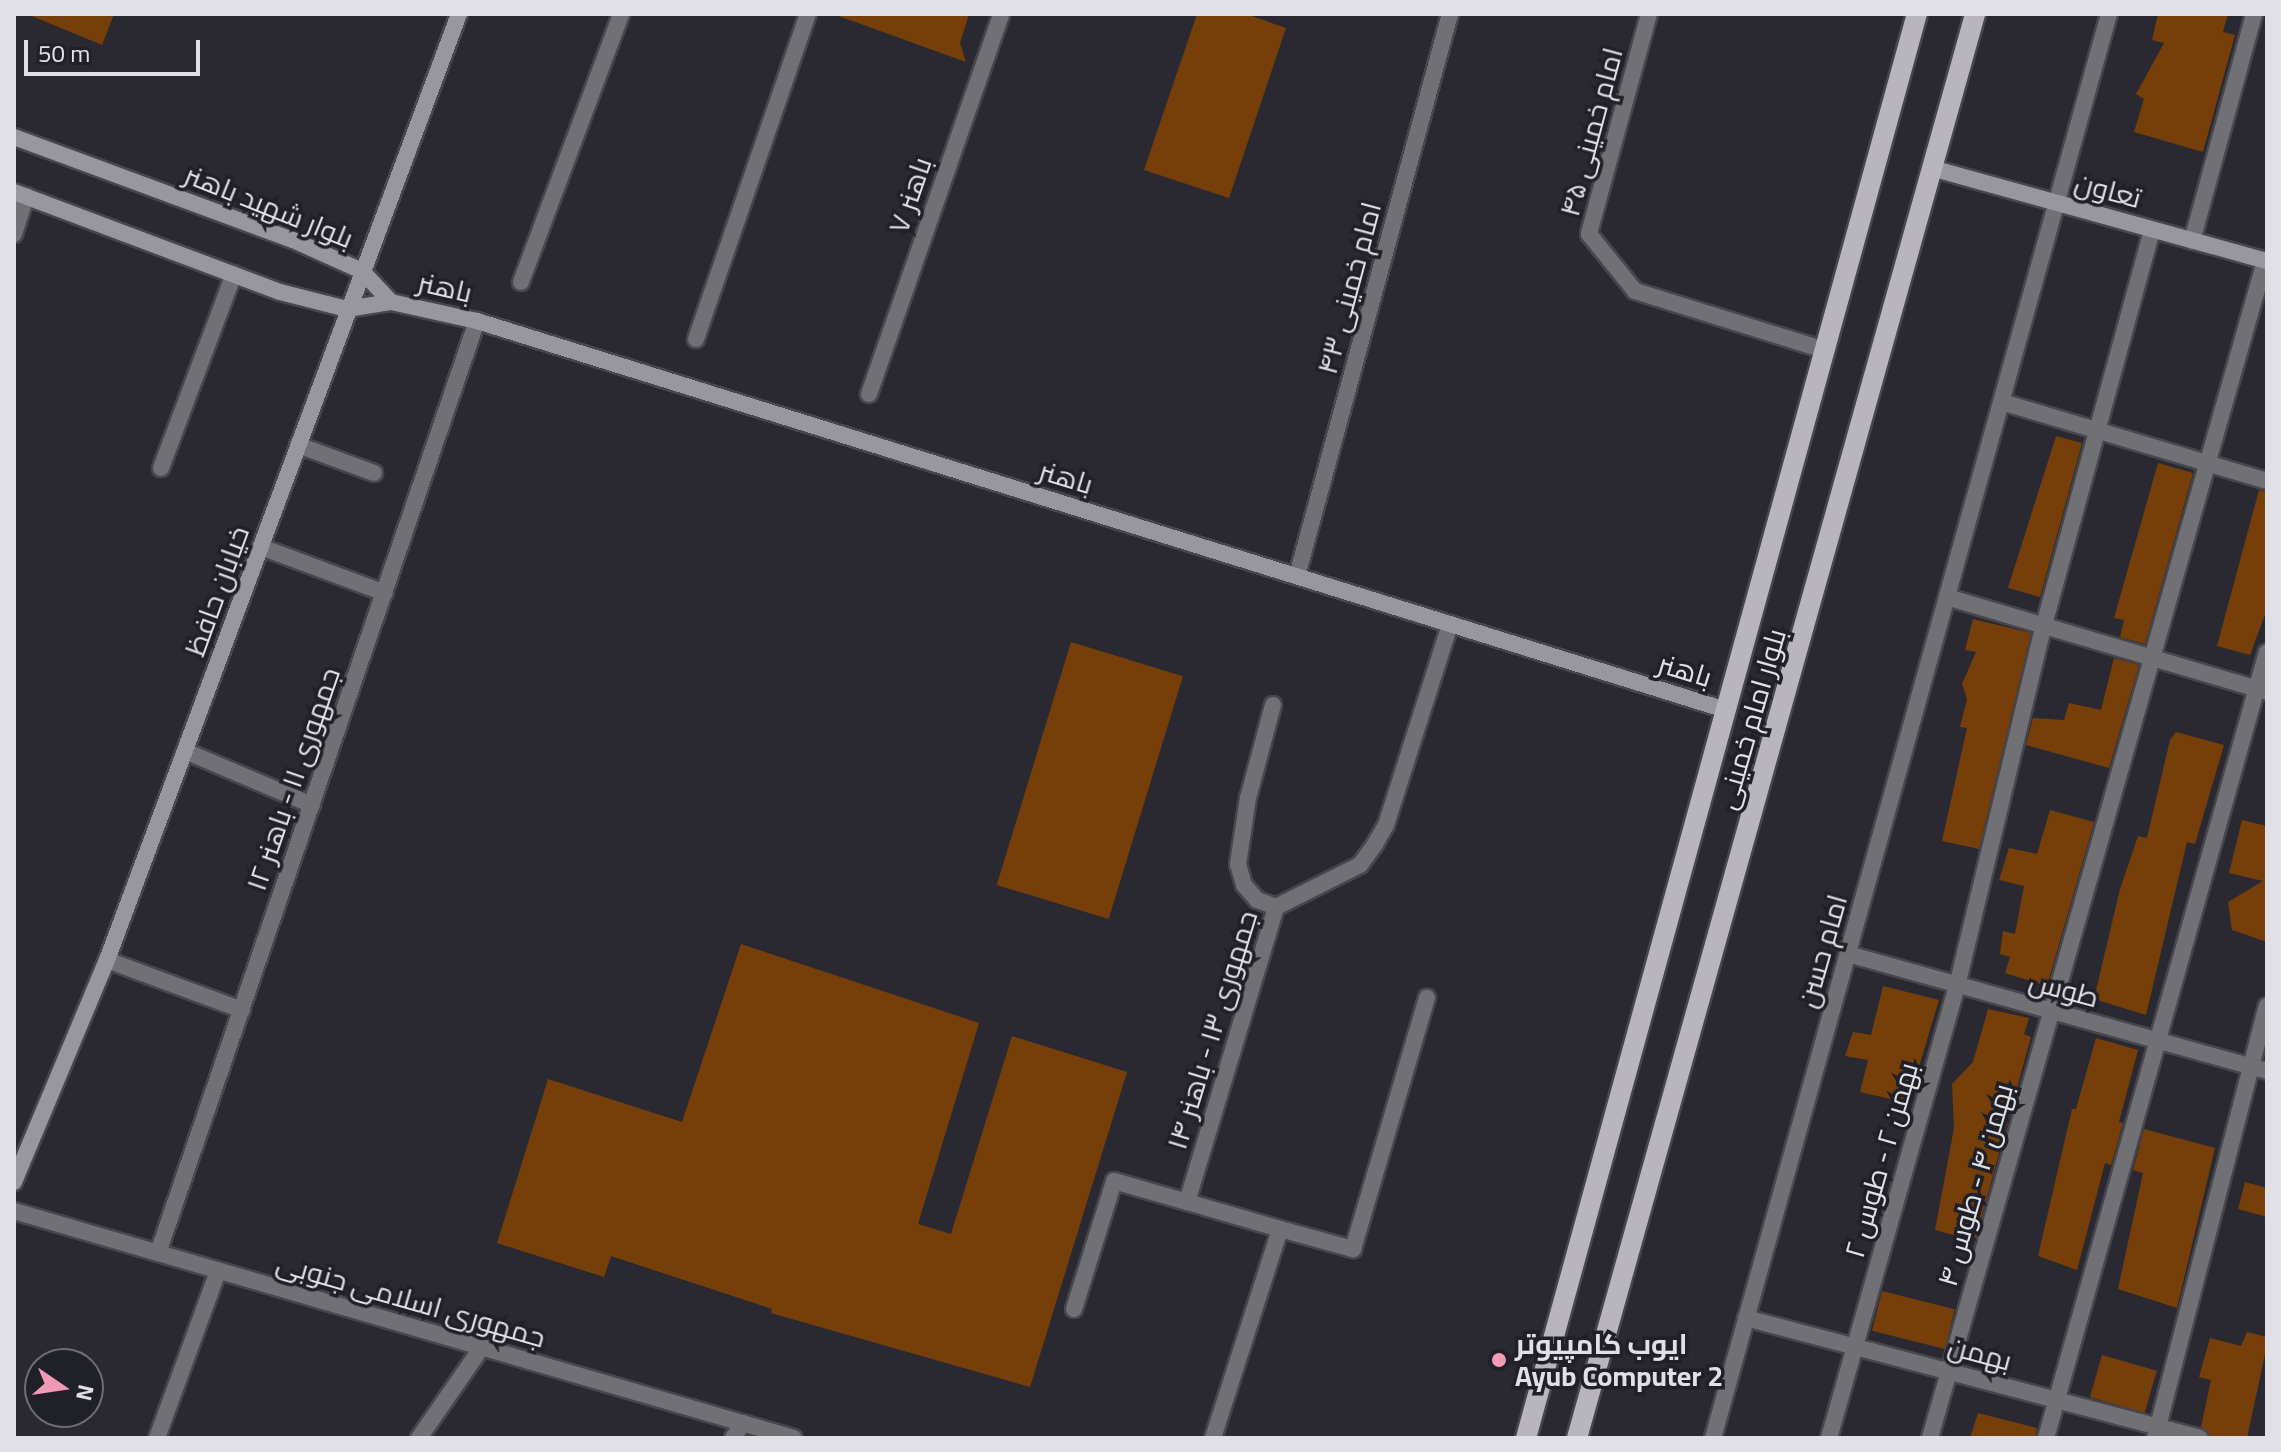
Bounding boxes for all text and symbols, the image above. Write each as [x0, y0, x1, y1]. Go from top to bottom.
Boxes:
scale bar [28, 24, 204, 74]
text: 50 m [38, 31, 90, 76]
street label: امام خمینی ۴۵ [1552, 44, 1630, 220]
street label: باهنر ۷ [881, 153, 939, 237]
street label: بلوار شهید باهنر [180, 157, 358, 255]
street label: تعاون [2071, 165, 2145, 215]
street label: امام خمینی ۴۳ [1310, 198, 1388, 378]
street label: باهنر [415, 264, 475, 310]
street label: باهنر [1035, 453, 1097, 501]
street label: خیابان حافظ [178, 522, 256, 660]
street label: بلوار امام خمینی [1709, 625, 1793, 813]
street label: باهنر [1654, 646, 1716, 694]
street label: جمهوری ۱۱ - باهنر ۱۲ [239, 663, 347, 895]
street label: امام حسن [1790, 891, 1854, 1011]
street label: جمهوری ۱۳ - باهنر ۱۴ [1160, 907, 1264, 1153]
street label: طوس [2025, 964, 2103, 1014]
street label: بهمن ۲ - طوس ۲ [1837, 1058, 1925, 1262]
street label: بهمن ۴ - طوس ۴ [1930, 1080, 2020, 1290]
street label: جمهوری اسلامی جنوبی [273, 1246, 549, 1354]
place label: ایوب کامپیوتر Ayub Computer 2 [1515, 1327, 1723, 1393]
street label: بهمن [1945, 1328, 2015, 1378]
north arrow [24, 1348, 104, 1428]
marker: ایوب کامپیوتر Ayub Computer 2 [1490, 1351, 1508, 1369]
text: N [63, 1381, 108, 1405]

